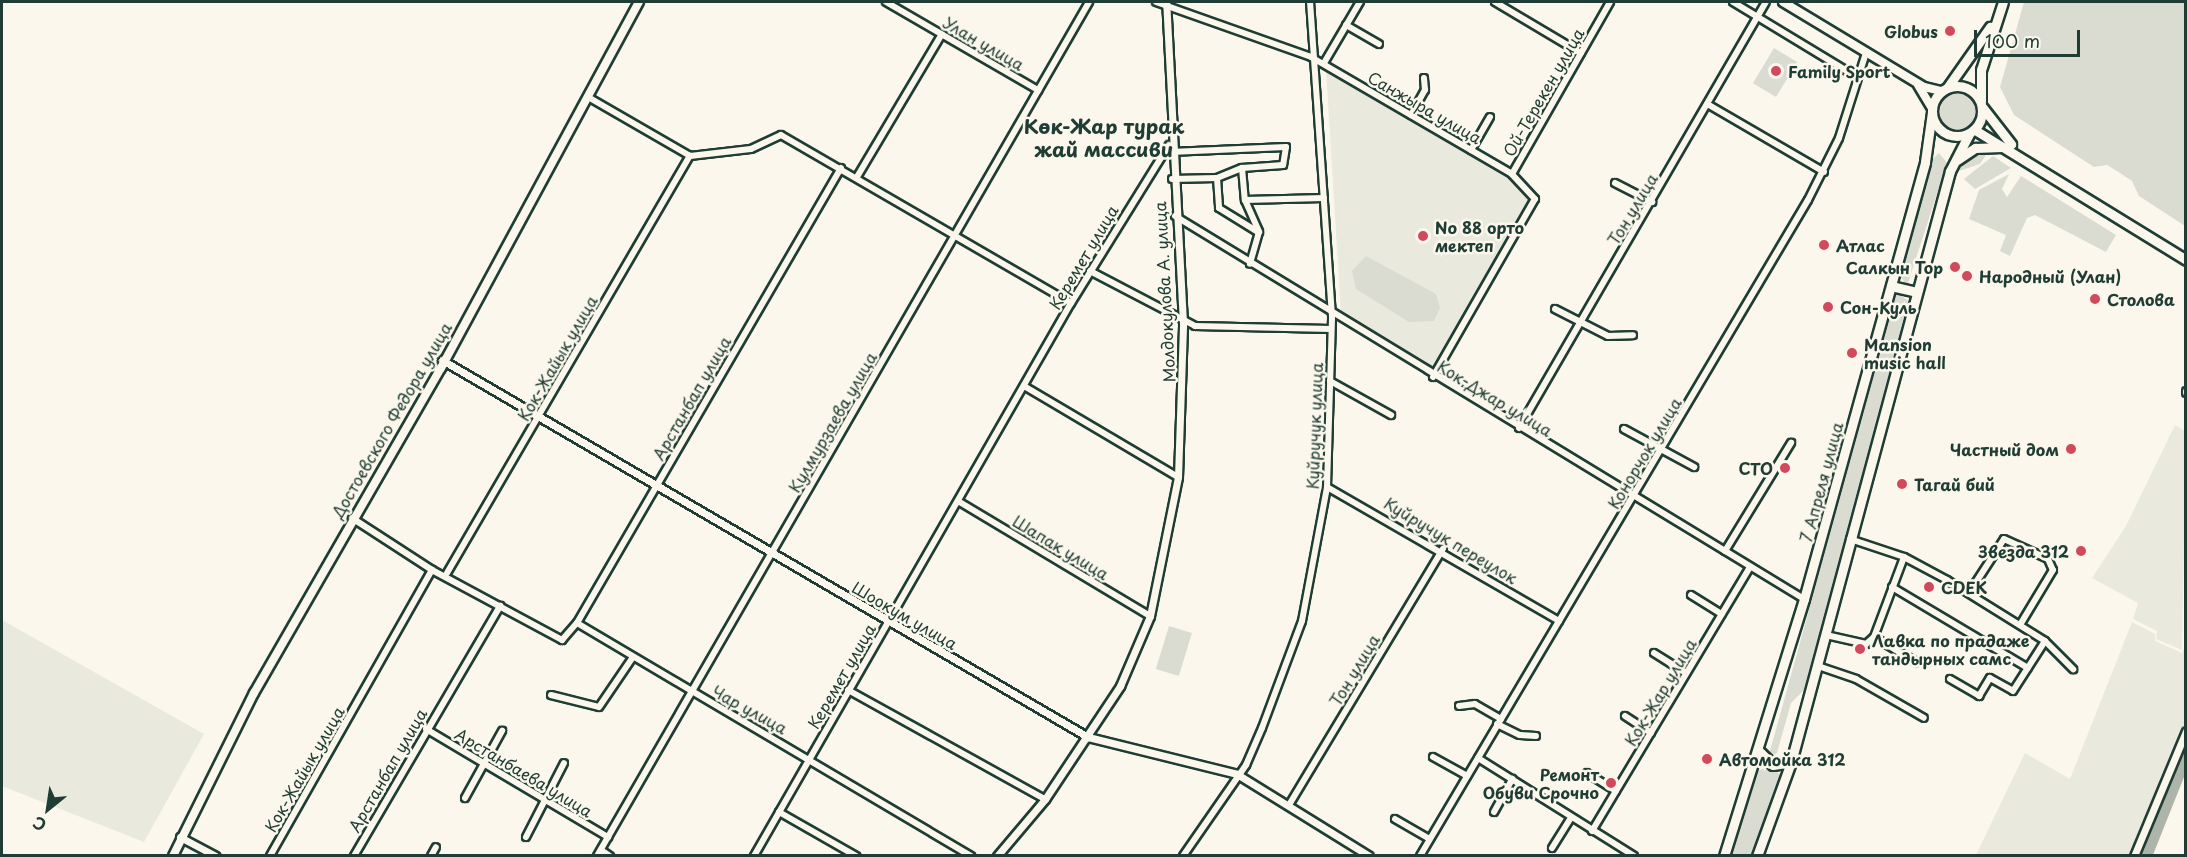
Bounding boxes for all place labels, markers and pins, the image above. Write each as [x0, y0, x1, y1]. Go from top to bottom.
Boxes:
place label: Globus [1884, 21, 1938, 41]
marker: Globus [1943, 24, 1957, 38]
place label: Family Sport [1788, 61, 1892, 81]
marker: Family Sport [1769, 64, 1783, 78]
place label: No 88 орто мектеп [1435, 217, 1524, 255]
marker: No 88 орто мектеп [1416, 229, 1430, 243]
place label: Атлас [1836, 235, 1885, 255]
marker: Атлас [1817, 238, 1831, 252]
place label: Салкын Тор [1844, 257, 1943, 277]
marker: Салкын Тор [1948, 260, 1962, 274]
place label: Народный (Улан) [1979, 266, 2121, 286]
marker: Народный (Улан) [1960, 269, 1974, 283]
place label: Столова [2107, 289, 2175, 309]
marker: Столова [2088, 292, 2102, 306]
place label: Сон-Куль [1840, 297, 1917, 317]
marker: Сон-Куль [1821, 300, 1835, 314]
place label: Mansion music hall [1864, 334, 1945, 372]
marker: Mansion music hall [1845, 346, 1859, 360]
place label: Частный дом [1949, 439, 2059, 459]
marker: Частный дом [2064, 442, 2078, 456]
place label: СТО [1739, 458, 1773, 478]
marker: СТО [1778, 461, 1792, 475]
place label: Тагай бий [1914, 474, 1995, 494]
marker: Тагай бий [1895, 477, 1909, 491]
place label: Звезда 312 [1978, 541, 2069, 561]
marker: Звезда 312 [2074, 544, 2088, 558]
place label: CDEK [1941, 577, 1987, 597]
marker: CDEK [1922, 580, 1936, 594]
place label: Лавка по прадаже тандырных самс [1872, 630, 2031, 668]
marker: Лавка по прадаже тандырных самс [1853, 642, 1867, 656]
place label: Автомойка 312 [1719, 749, 1846, 769]
marker: Автомойка 312 [1700, 752, 1714, 766]
place label: Ремонт Обуви Срочно [1483, 764, 1599, 802]
marker: Ремонт Обуви Срочно [1604, 776, 1618, 790]

